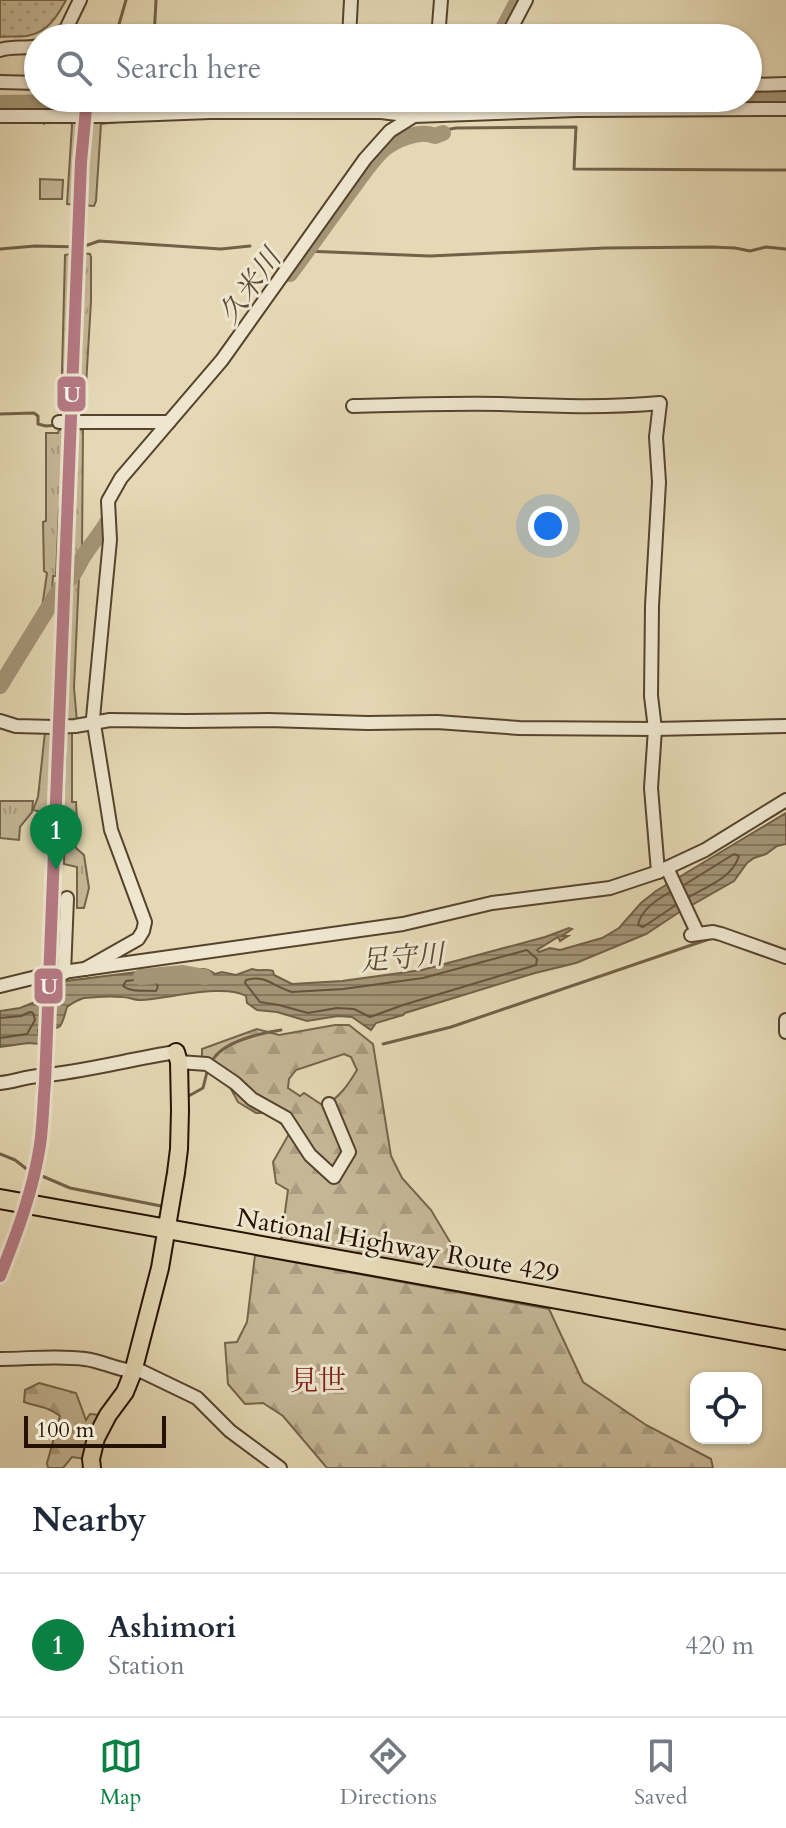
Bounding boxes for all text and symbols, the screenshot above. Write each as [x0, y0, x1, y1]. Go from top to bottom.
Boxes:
search box [24, 24, 762, 112]
icon: search [52, 46, 96, 90]
text: Search here [116, 48, 261, 89]
water label: 久米川 [210, 239, 292, 332]
line badge: U [56, 375, 87, 413]
text: U [63, 380, 81, 410]
your location [528, 506, 568, 546]
pin: 1 [30, 804, 82, 870]
water label: 足守川 [359, 935, 449, 981]
line badge: U [33, 967, 64, 1005]
text: U [40, 972, 58, 1002]
street label: National Highway Route 429 [234, 1200, 562, 1291]
district label: 見世 [290, 1362, 346, 1400]
map controls [690, 1372, 762, 1444]
button: locate [690, 1372, 762, 1444]
scale bar [24, 1412, 166, 1448]
text: 100 m [36, 1415, 94, 1445]
text: Nearby [32, 1497, 147, 1543]
text: Ashimori [108, 1607, 236, 1648]
text: 1 [51, 1628, 65, 1663]
text: 420 m [685, 1628, 754, 1663]
text: Station [108, 1648, 185, 1683]
tab: Map [99, 1734, 143, 1812]
tab: Directions [340, 1734, 437, 1812]
tab: Saved [634, 1734, 687, 1812]

